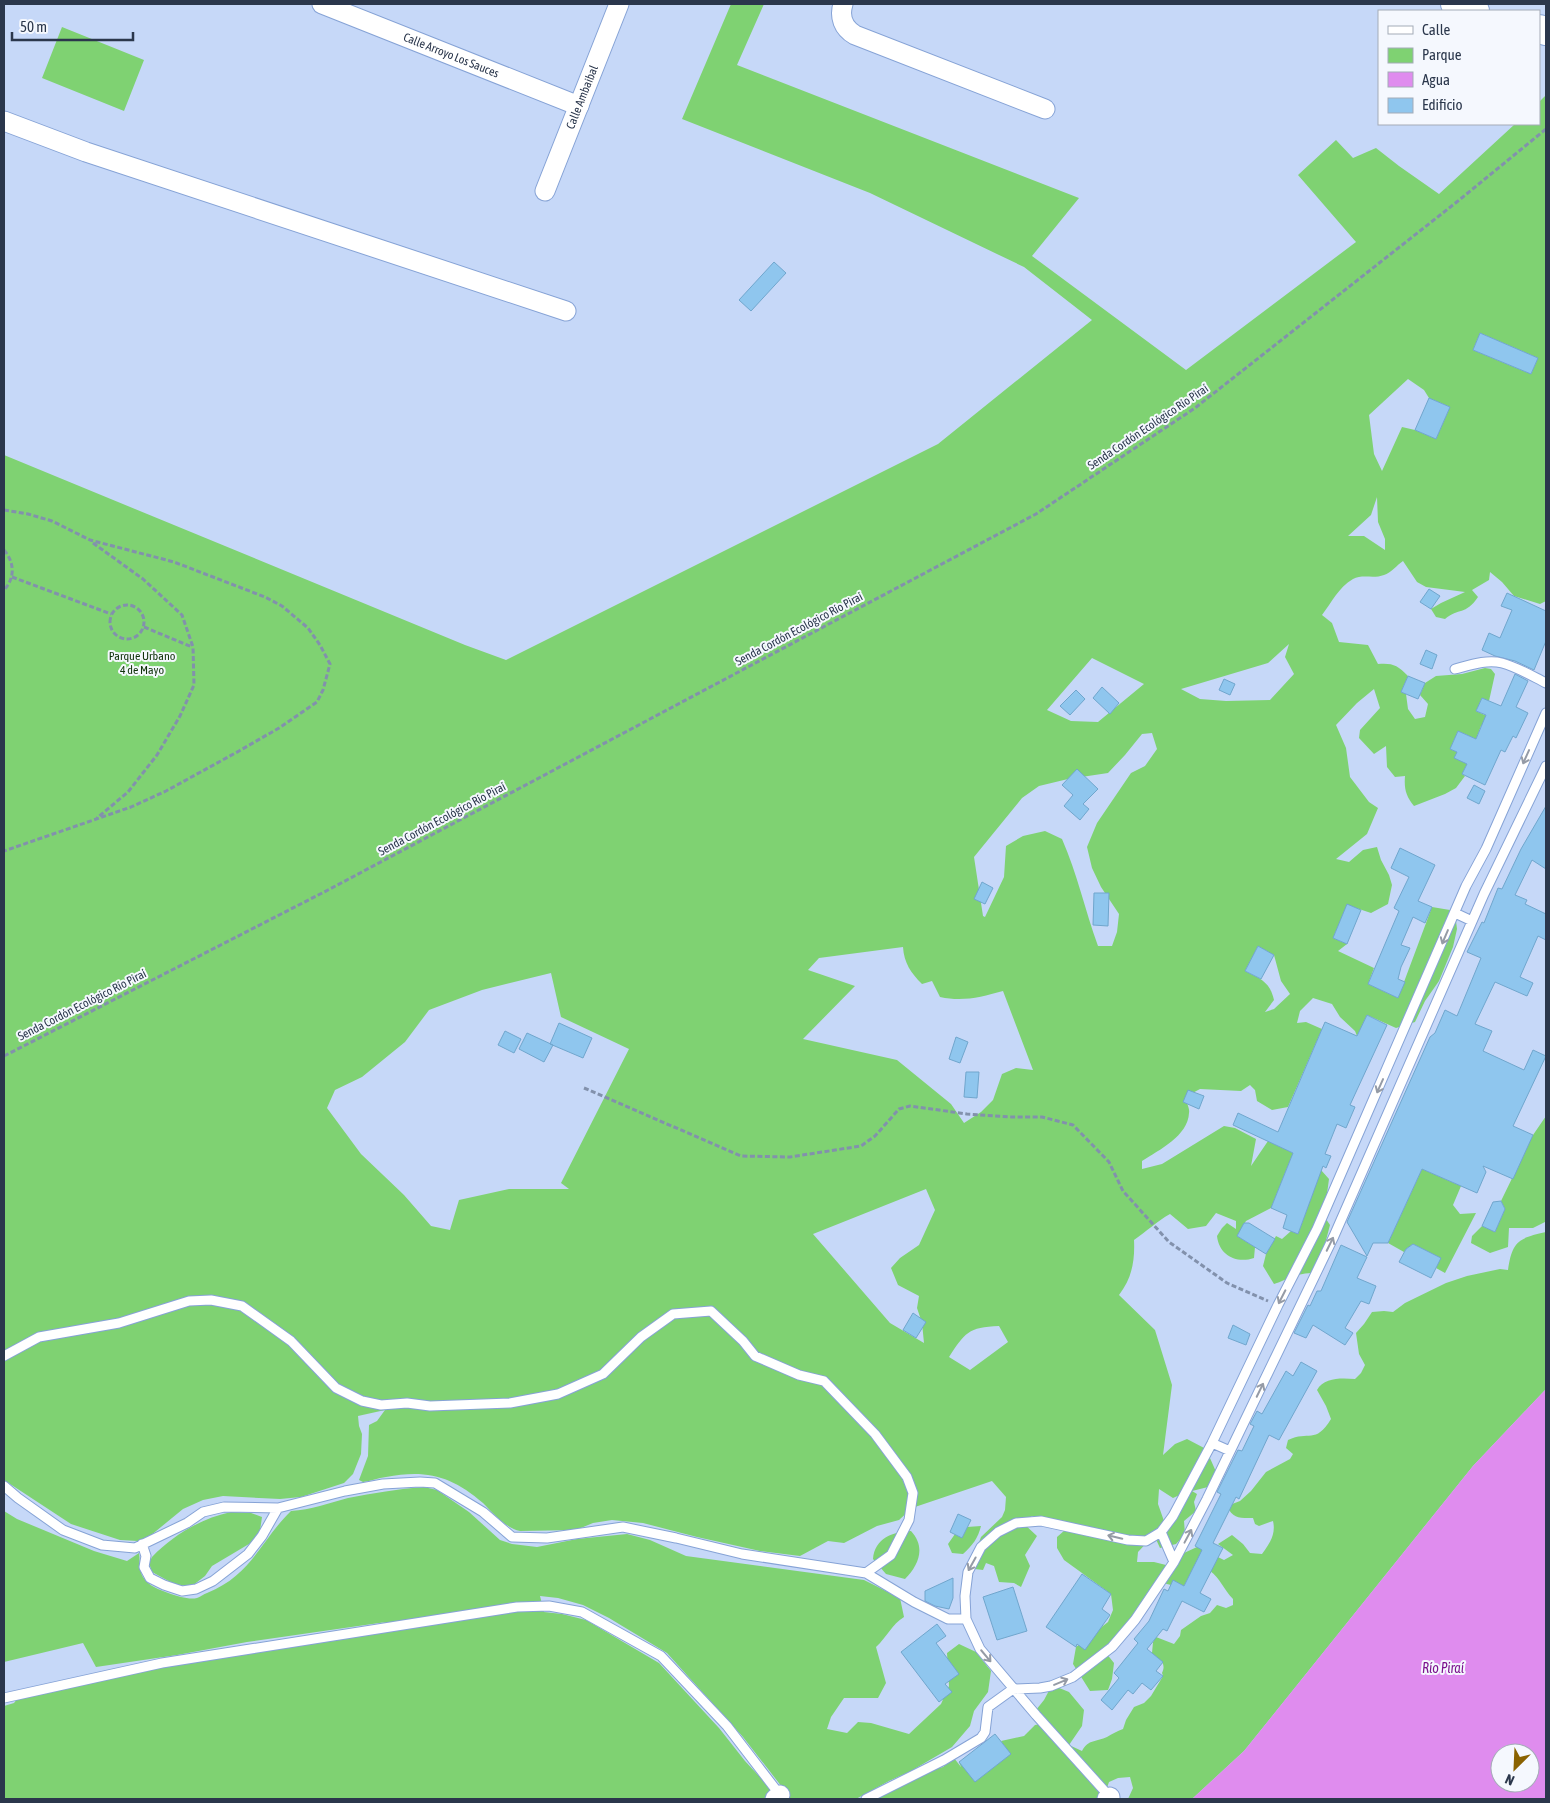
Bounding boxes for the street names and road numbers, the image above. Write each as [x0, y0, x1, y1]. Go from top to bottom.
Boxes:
street label: Calle Arroyo Los Sauces [401, 30, 501, 81]
street label: Calle Ambaibal [563, 62, 601, 131]
street label: Senda Cordón Ecológico Río Piraí [1085, 381, 1211, 473]
street label: Senda Cordón Ecológico Río Piraí [733, 589, 865, 669]
street label: Senda Cordón Ecológico Río Piraí [376, 779, 508, 859]
street label: Senda Cordón Ecológico Río Piraí [15, 966, 149, 1044]

